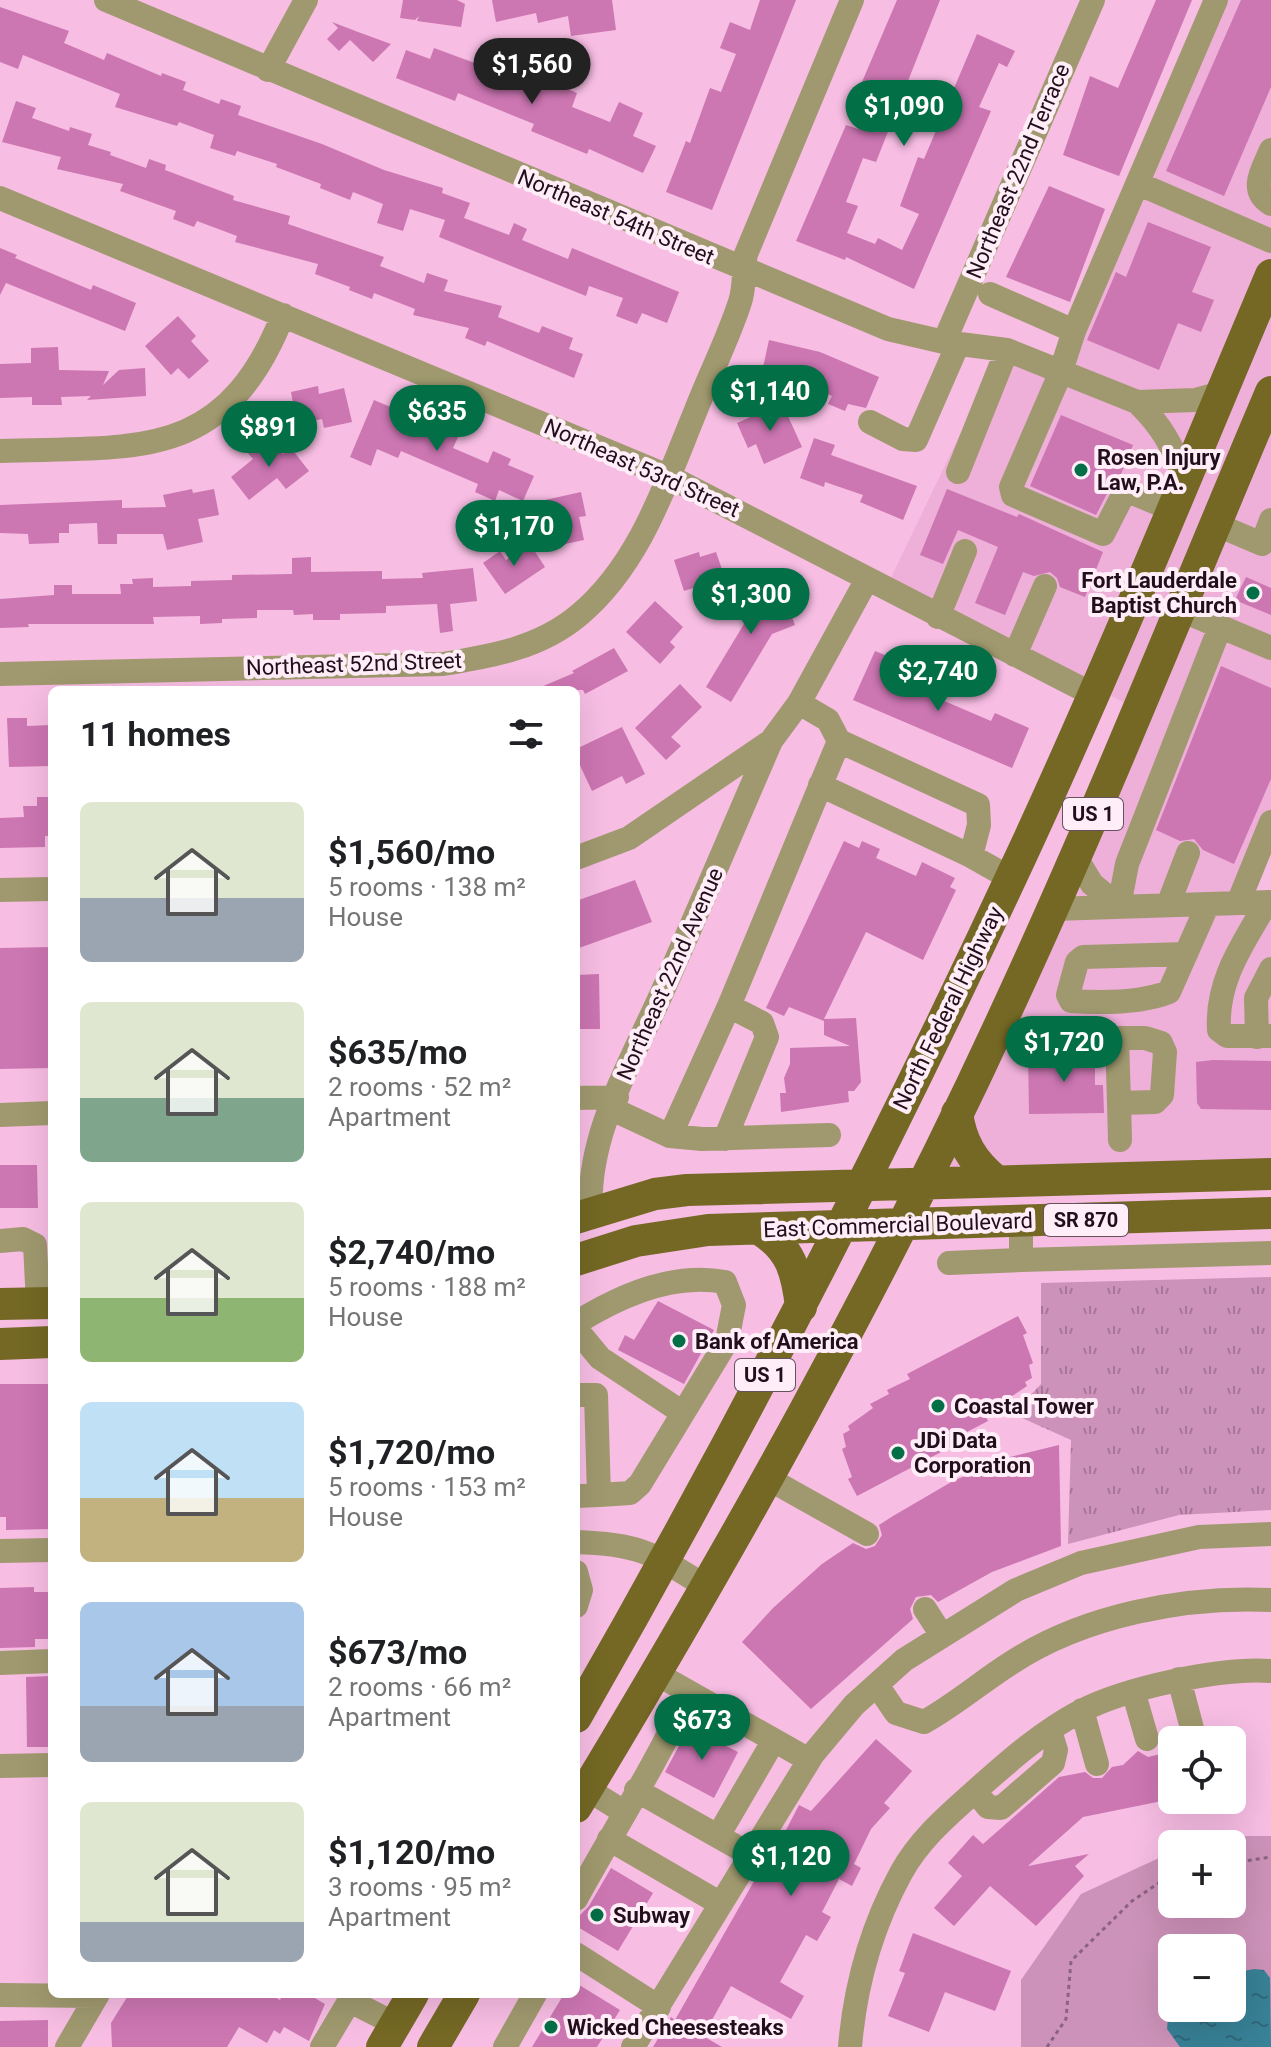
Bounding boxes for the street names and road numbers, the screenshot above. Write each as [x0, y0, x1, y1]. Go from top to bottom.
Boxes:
street label: Northeast 22nd Terrace [961, 60, 1075, 282]
street label: Northeast 54th Street [514, 164, 718, 270]
street label: Northeast 53rd Street [541, 414, 743, 522]
street label: Northeast 52nd Street [246, 648, 462, 680]
road number: US 1 [1063, 798, 1123, 830]
street label: Northeast 22nd Avenue [612, 864, 728, 1084]
street label: North Federal Highway [888, 902, 1008, 1114]
road number: SR 870 [1044, 1204, 1128, 1236]
street label: East Commercial Boulevard [763, 1208, 1033, 1242]
road number: US 1 [735, 1359, 795, 1391]

